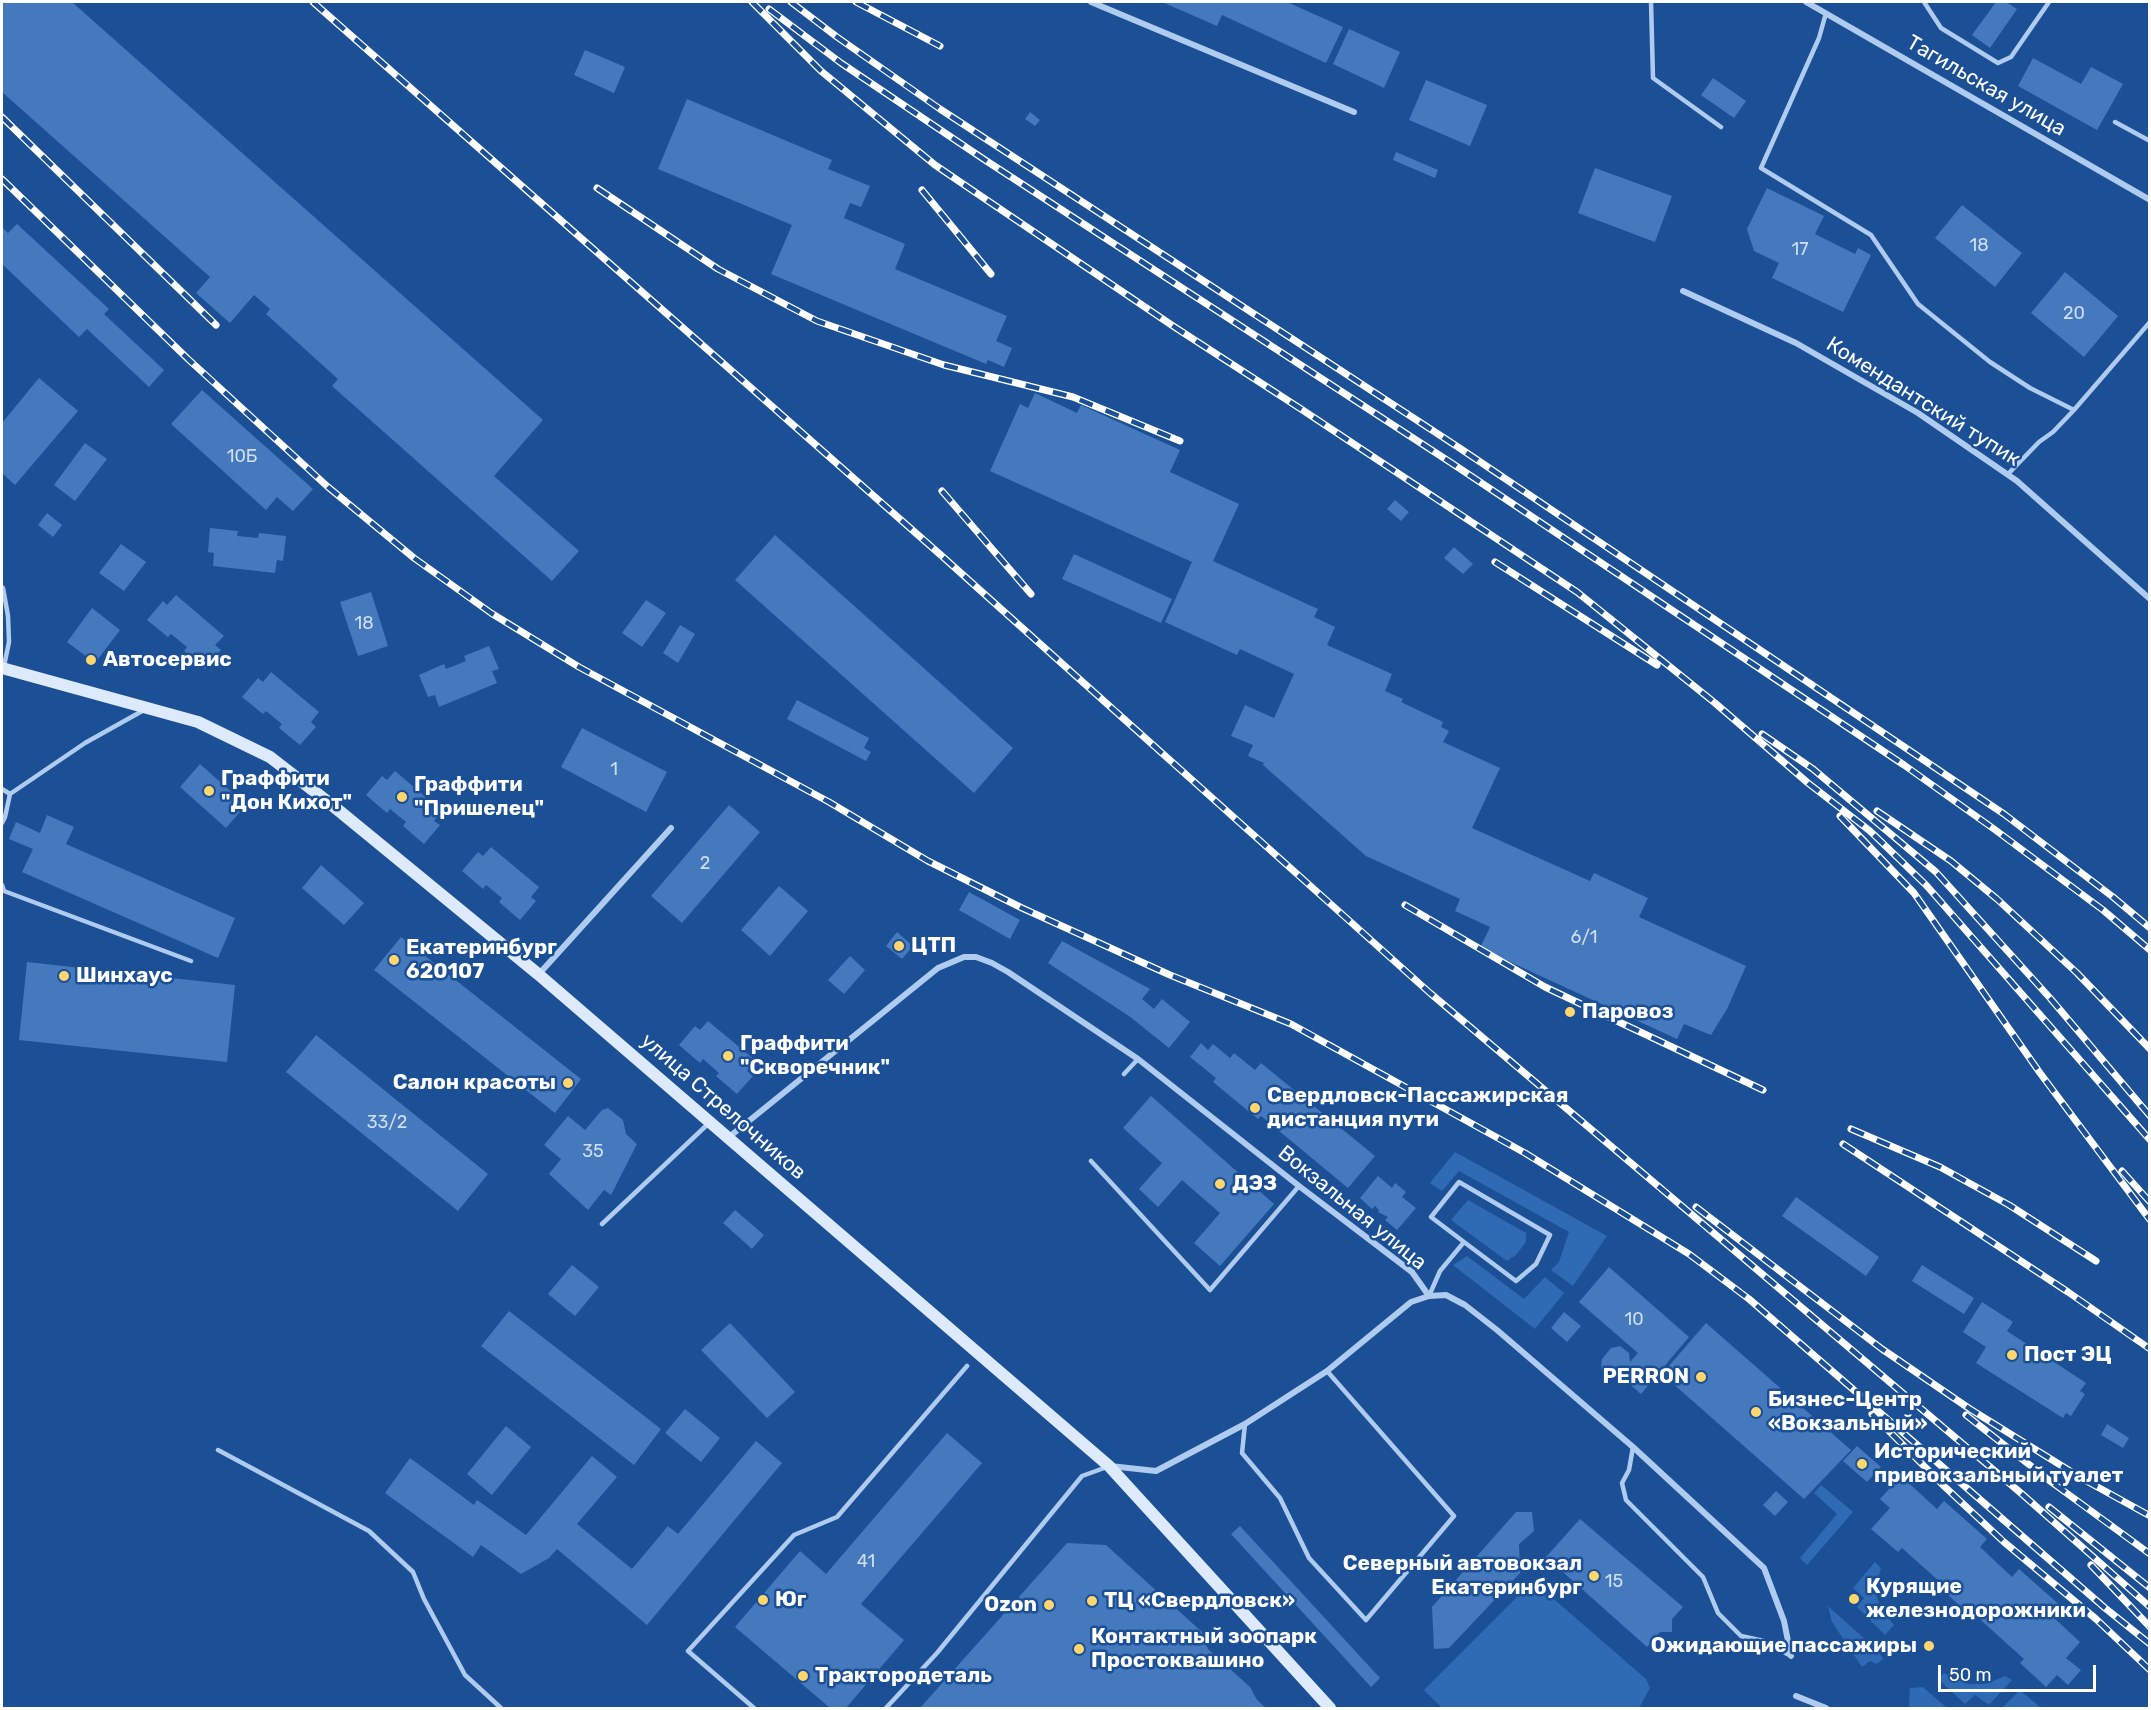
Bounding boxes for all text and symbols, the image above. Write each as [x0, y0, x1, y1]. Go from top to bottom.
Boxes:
street label: Тагильская улица [1902, 30, 2070, 142]
house number: 18 [1969, 235, 1989, 257]
house number: 17 [1792, 239, 1808, 261]
house number: 20 [2063, 303, 2085, 325]
street label: Комендантский тупик [1821, 332, 2025, 472]
house number: 10Б [227, 446, 257, 468]
house number: 18 [354, 613, 374, 635]
place label: Автосервис [103, 647, 232, 673]
marker: Автосервис [84, 653, 98, 667]
house number: 1 [610, 759, 618, 781]
place label: Граффити "Дон Кихот" [221, 766, 352, 816]
place label: Граффити "Пришелец" [414, 772, 544, 822]
marker: Граффити "Дон Кихот" [202, 784, 216, 798]
marker: Граффити "Пришелец" [395, 790, 409, 804]
house number: 2 [700, 853, 710, 875]
house number: 6/1 [1570, 927, 1598, 949]
place label: ЦТП [911, 933, 956, 959]
place label: Екатеринбург 620107 [406, 935, 557, 985]
marker: ЦТП [892, 939, 906, 953]
marker: Екатеринбург 620107 [387, 953, 401, 967]
place label: Шинхаус [76, 963, 173, 989]
marker: Шинхаус [57, 969, 71, 983]
place label: Паровоз [1582, 999, 1673, 1025]
marker: Паровоз [1563, 1005, 1577, 1019]
street label: улица Стрелочников [635, 1028, 811, 1186]
place label: Граффити "Скворечник" [740, 1031, 890, 1081]
marker: Граффити "Скворечник" [721, 1049, 735, 1063]
place label: Салон красоты [393, 1070, 556, 1096]
marker: Салон красоты [561, 1076, 575, 1090]
place label: Свердловск-Пассажирская дистанция пути [1267, 1083, 1568, 1133]
marker: Свердловск-Пассажирская дистанция пути [1248, 1101, 1262, 1115]
house number: 33/2 [367, 1112, 407, 1134]
street label: Вокзальная улица [1273, 1140, 1431, 1276]
house number: 35 [582, 1141, 604, 1163]
place label: ДЭЗ [1232, 1171, 1277, 1197]
marker: ДЭЗ [1213, 1177, 1227, 1191]
house number: 10 [1624, 1309, 1644, 1331]
place label: Пост ЭЦ [2024, 1342, 2112, 1368]
marker: Пост ЭЦ [2005, 1348, 2019, 1362]
place label: PERRON [1602, 1364, 1689, 1390]
marker: PERRON [1694, 1370, 1708, 1384]
place label: Бизнес-Центр «Вокзальный» [1768, 1387, 1927, 1437]
marker: Бизнес-Центр «Вокзальный» [1749, 1405, 1763, 1419]
place label: Исторический привокзальный туалет [1874, 1439, 2123, 1489]
marker: Исторический привокзальный туалет [1855, 1457, 1869, 1471]
house number: 41 [857, 1551, 875, 1573]
place label: Северный автовокзал Екатеринбург [1343, 1551, 1582, 1601]
marker: Северный автовокзал Екатеринбург [1587, 1569, 1601, 1583]
house number: 15 [1605, 1571, 1623, 1593]
place label: Курящие железнодорожники [1866, 1574, 2086, 1624]
place label: Юг [775, 1587, 806, 1613]
place label: ТЦ «Свердловск» [1104, 1588, 1295, 1614]
place label: Ozon [984, 1592, 1037, 1618]
marker: Курящие железнодорожники [1847, 1592, 1861, 1606]
marker: Юг [756, 1593, 770, 1607]
marker: ТЦ «Свердловск» [1085, 1594, 1099, 1608]
marker: Ozon [1042, 1598, 1056, 1612]
place label: Контактный зоопарк Простоквашино [1091, 1624, 1317, 1674]
place label: Ожидающие пассажиры [1651, 1633, 1917, 1659]
marker: Ожидающие пассажиры [1922, 1639, 1936, 1653]
marker: Контактный зоопарк Простоквашино [1072, 1642, 1086, 1656]
scale bar [1941, 1653, 2098, 1691]
place label: Трактородеталь [815, 1663, 992, 1689]
text: 50 m [1949, 1664, 1992, 1686]
marker: Трактородеталь [796, 1669, 810, 1683]

